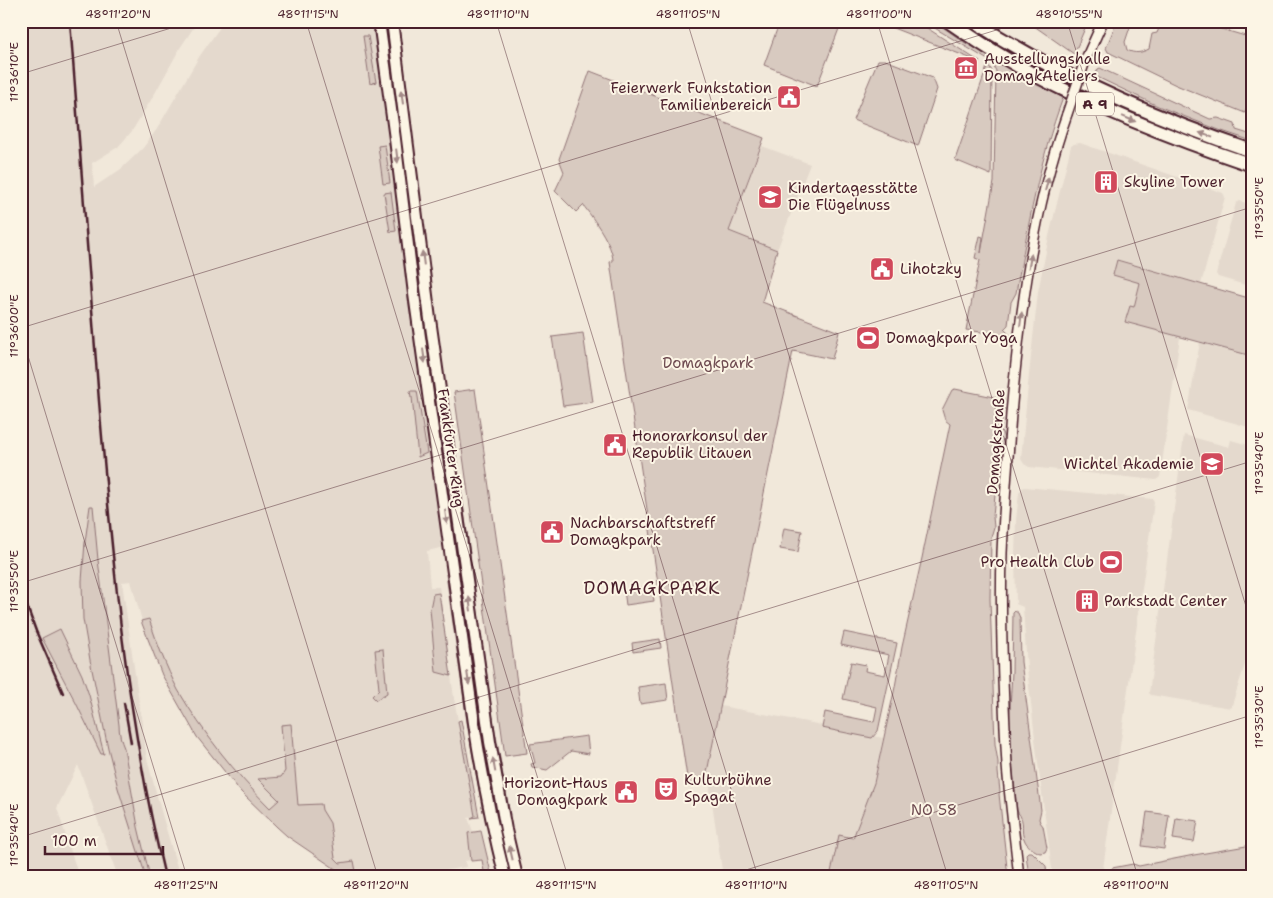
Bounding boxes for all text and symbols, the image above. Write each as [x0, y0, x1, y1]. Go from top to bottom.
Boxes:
text: 48°11'20"N [85, 6, 151, 22]
text: 48°11'15"N [277, 6, 339, 22]
text: 48°11'10"N [467, 6, 529, 22]
text: 48°11'05"N [656, 6, 720, 22]
text: 48°11'00"N [846, 6, 912, 22]
text: 48°10'55"N [1035, 6, 1103, 22]
text: 11°36'10"E [6, 42, 22, 102]
place label: Ausstellungshalle DomagkAteliers [984, 49, 1110, 86]
museum icon: Ausstellungshalle DomagkAteliers [953, 55, 979, 81]
place label: Feierwerk Funkstation Familienbereich [611, 78, 772, 115]
public building icon: Feierwerk Funkstation Familienbereich [776, 84, 802, 110]
one-way arrow [398, 89, 406, 105]
road number: A 9 [1076, 92, 1114, 116]
one-way arrow [1122, 116, 1136, 124]
one-way arrow [1198, 131, 1213, 139]
one-way arrow [393, 149, 401, 165]
building icon: Skyline Tower [1093, 169, 1119, 195]
place label: Skyline Tower [1124, 172, 1225, 192]
one-way arrow [1043, 177, 1051, 192]
text: 11°35'50"E [1251, 177, 1267, 239]
place label: Kindertagesstätte Die Flügelnuss [788, 178, 918, 215]
school or university icon: Kindertagesstätte Die Flügelnuss [757, 184, 783, 210]
one-way arrow [419, 250, 427, 266]
one-way arrow [1026, 253, 1034, 269]
public building icon: Lihotzky [869, 256, 895, 282]
place label: Lihotzky [900, 259, 962, 279]
text: 11°36'00"E [6, 294, 22, 358]
one-way arrow [1017, 311, 1025, 327]
sports icon: Domagkpark Yoga [855, 325, 881, 351]
place label: Domagkpark Yoga [886, 328, 1018, 348]
one-way arrow [420, 349, 428, 365]
park label: Domagkpark [662, 353, 754, 373]
street label: Frankfurter Ring [433, 387, 469, 509]
street label: Domagkstraße [982, 389, 1010, 495]
place label: Honorarkonsul der Republik Litauen [632, 426, 768, 463]
public building icon: Honorarkonsul der Republik Litauen [602, 432, 628, 458]
text: 11°35'40"E [1251, 432, 1267, 494]
school or university icon: Wichtel Akademie [1199, 451, 1225, 477]
place label: Wichtel Akademie [1064, 454, 1194, 474]
one-way arrow [442, 510, 450, 526]
place label: Nachbarschaftstreff Domagkpark [570, 513, 716, 550]
public building icon: Nachbarschaftstreff Domagkpark [539, 519, 565, 545]
sports icon: Pro Health Club [1098, 549, 1124, 575]
text: 11°35'50"E [6, 550, 22, 612]
place label: Pro Health Club [981, 552, 1094, 572]
district label: DOMAGKPARK [583, 576, 721, 600]
building icon: Parkstadt Center [1074, 588, 1100, 614]
place label: Parkstadt Center [1104, 591, 1227, 611]
one-way arrow [466, 596, 474, 612]
one-way arrow [464, 671, 472, 687]
text: 11°35'30"E [1251, 686, 1267, 748]
one-way arrow [489, 756, 497, 772]
place label: Kulturbühne Spagat [684, 770, 772, 807]
place label: Horizont-Haus Domagkpark [504, 773, 608, 810]
theatre icon: Kulturbühne Spagat [653, 776, 679, 802]
public building icon: Horizont-Haus Domagkpark [613, 779, 639, 805]
park label: NO 58 [911, 800, 957, 820]
text: 11°35'40"E [6, 804, 22, 866]
scale bar [45, 823, 162, 855]
text: 100 m [52, 831, 97, 851]
one-way arrow [507, 846, 515, 861]
text: 48°11'25"N [154, 877, 218, 893]
text: 48°11'20"N [343, 877, 409, 893]
text: 48°11'15"N [535, 877, 597, 893]
text: 48°11'10"N [725, 877, 787, 893]
text: 48°11'05"N [914, 877, 978, 893]
text: 48°11'00"N [1103, 877, 1169, 893]

